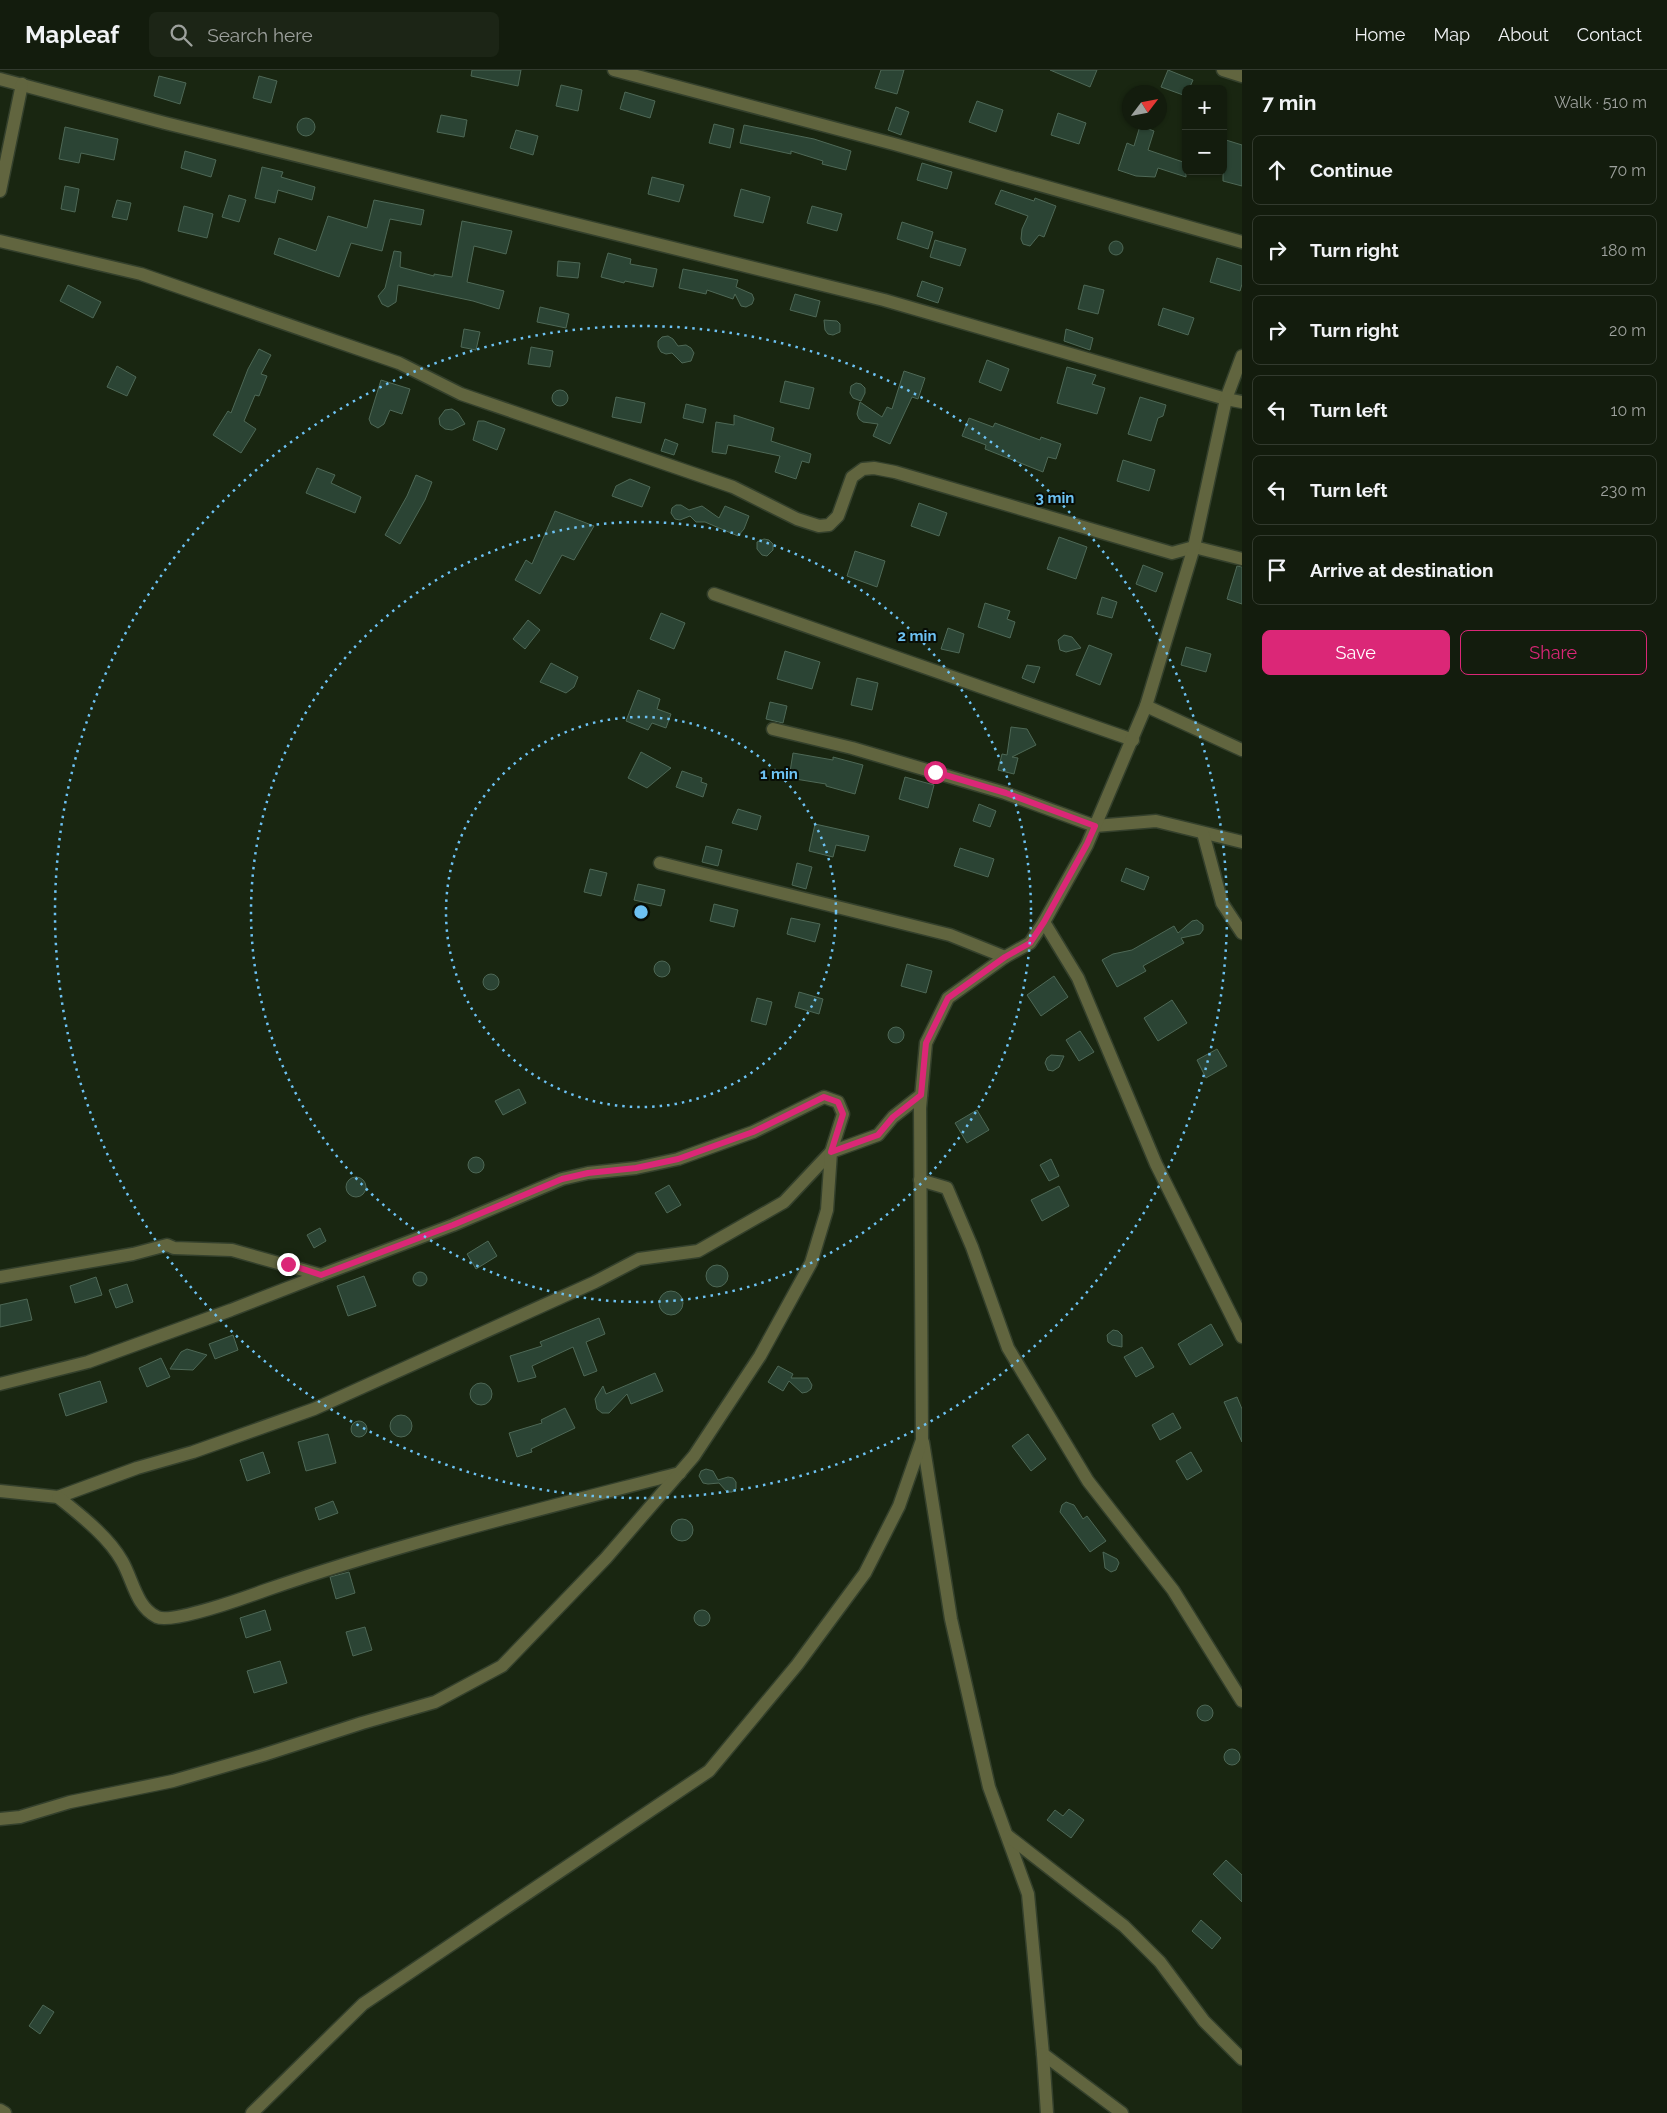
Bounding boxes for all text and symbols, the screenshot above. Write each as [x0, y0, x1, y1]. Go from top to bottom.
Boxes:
search box [149, 12, 499, 57]
text: Mapleaf [25, 20, 119, 49]
icon: search [167, 21, 195, 49]
text: Search here [207, 24, 313, 46]
text: Home [1354, 24, 1405, 45]
text: Map [1433, 24, 1470, 45]
text: About [1498, 24, 1549, 45]
text: Contact [1577, 24, 1642, 45]
north arrow [1122, 85, 1167, 130]
map controls [1182, 85, 1227, 175]
button: + [1182, 85, 1227, 130]
text: 7 min [1262, 90, 1316, 115]
text: Walk · 510 m [1554, 93, 1647, 112]
button: − [1182, 130, 1227, 175]
icon: ahead [1263, 156, 1291, 184]
text: Continue [1310, 159, 1393, 181]
text: 70 m [1609, 161, 1646, 180]
icon: right [1263, 236, 1291, 264]
text: Turn right [1310, 239, 1399, 261]
text: 180 m [1601, 241, 1646, 260]
icon: right [1263, 316, 1291, 344]
text: Turn right [1310, 319, 1399, 341]
text: 20 m [1609, 321, 1646, 340]
icon: left [1263, 396, 1291, 424]
text: Turn left [1310, 399, 1387, 421]
text: 10 m [1611, 401, 1646, 420]
icon: left [1263, 476, 1291, 504]
text: Turn left [1310, 479, 1387, 501]
text: 230 m [1601, 481, 1646, 500]
text: 3 min [1036, 489, 1074, 507]
icon: arrive [1263, 556, 1291, 584]
text: Arrive at destination [1310, 559, 1494, 581]
text: 2 min [898, 627, 936, 645]
button: Save [1262, 630, 1450, 675]
button: Share [1460, 630, 1647, 675]
route start [924, 761, 947, 784]
text: 1 min [760, 765, 798, 783]
centre of rings [632, 903, 650, 921]
route end [277, 1253, 300, 1276]

